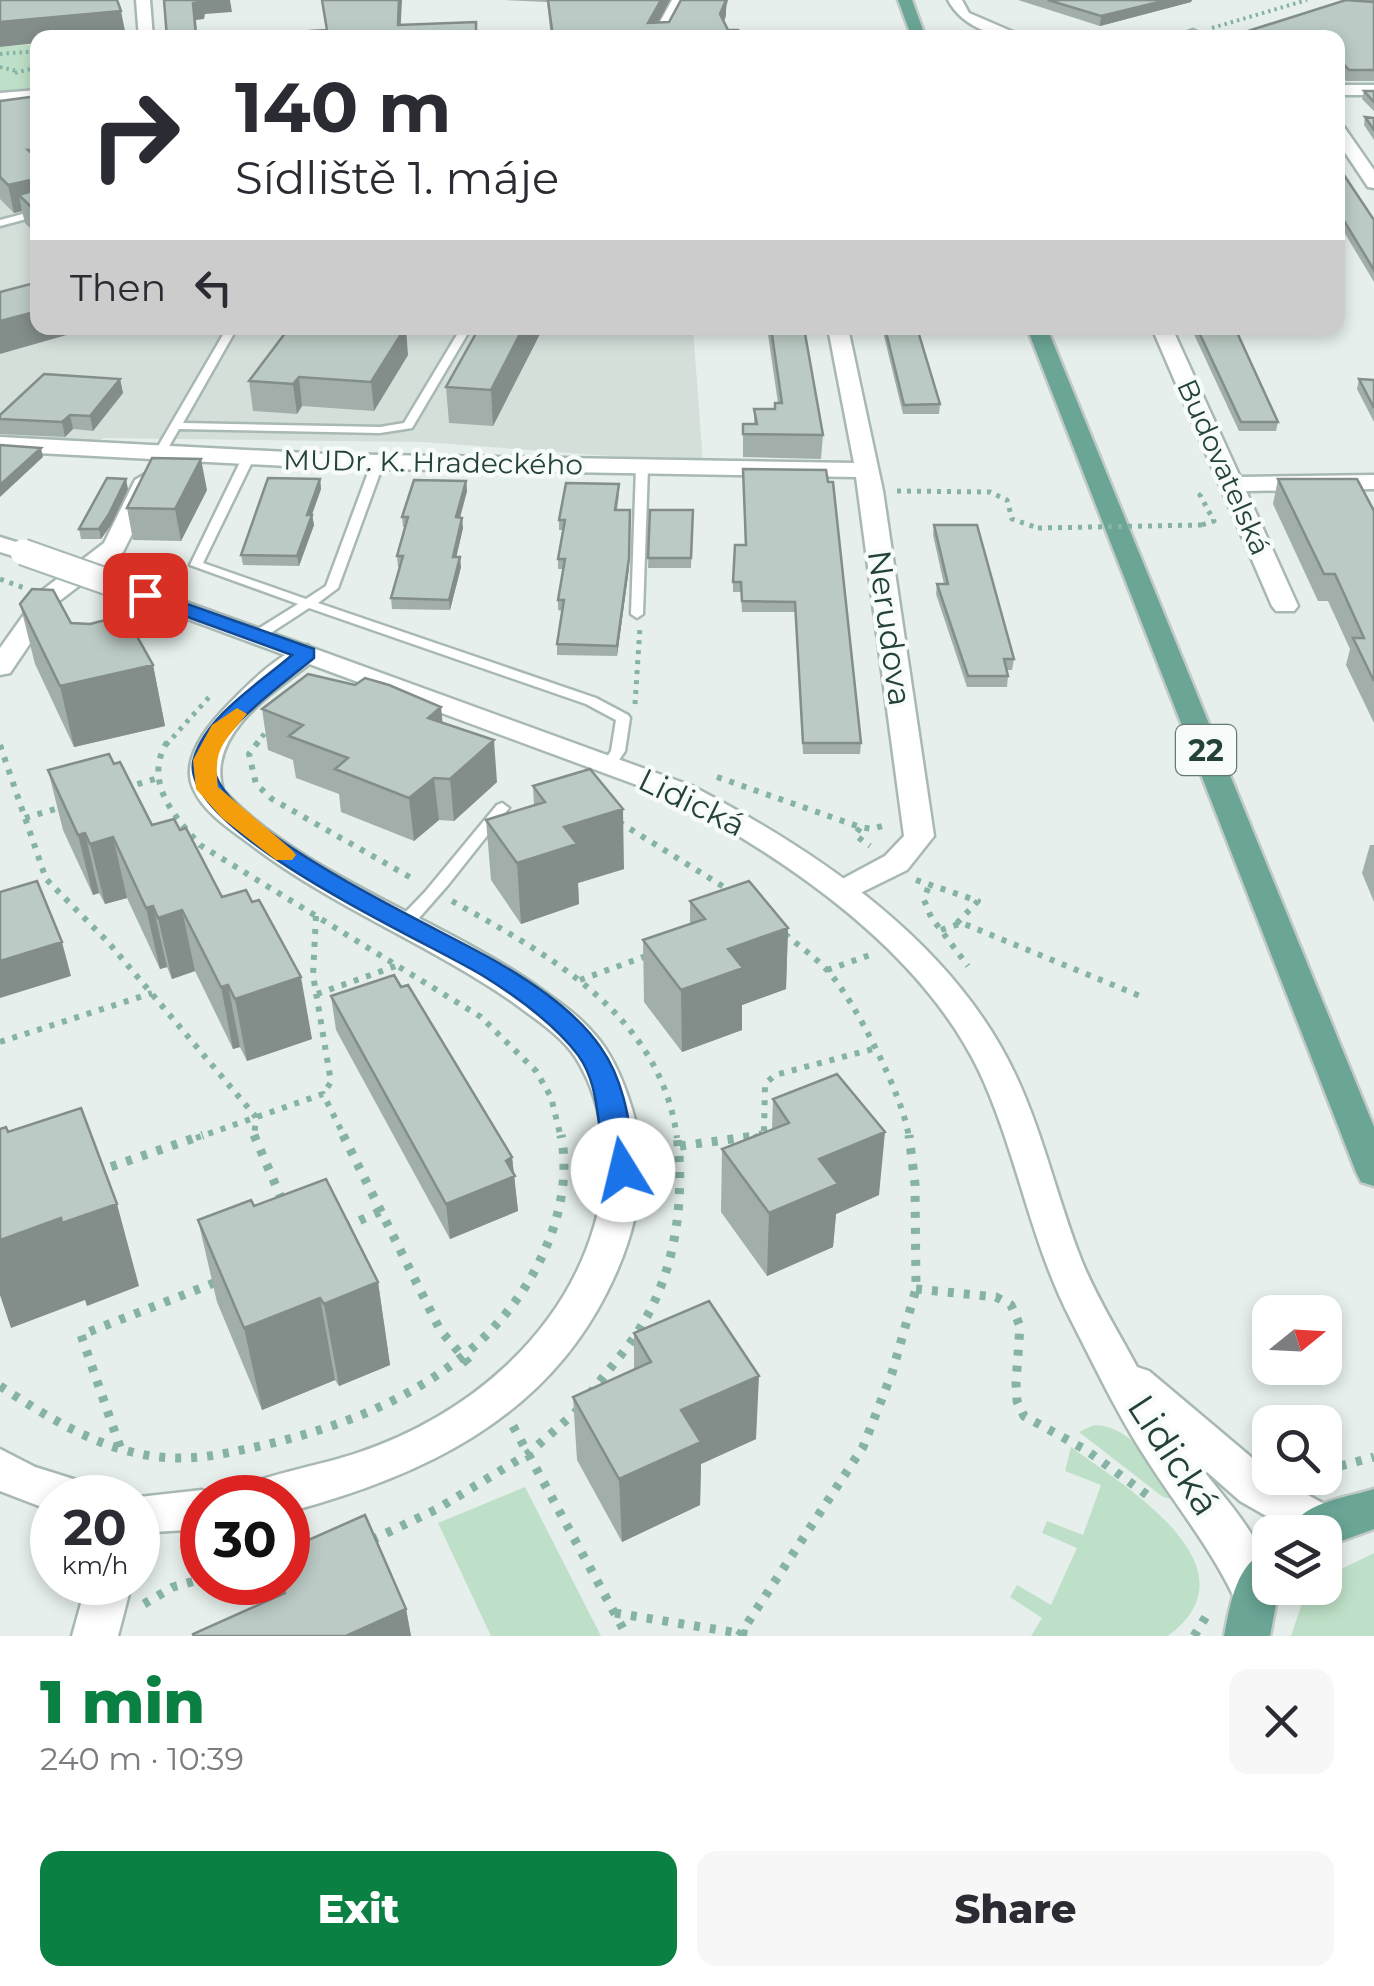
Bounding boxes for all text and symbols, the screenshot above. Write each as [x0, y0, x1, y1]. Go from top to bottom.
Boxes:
text: 140 m [235, 64, 451, 150]
icon: right [70, 70, 200, 200]
text: Sídliště 1. máje [235, 150, 559, 205]
icon: left [186, 260, 241, 315]
text: Then [70, 264, 166, 311]
street label: Budovatelská [1170, 374, 1278, 560]
street label: MUDr. K. Hradeckého [283, 442, 583, 482]
street label: Nerudova [860, 548, 920, 708]
pin [103, 553, 188, 638]
icon: arrive [118, 568, 173, 623]
road number: 22 [1176, 725, 1236, 775]
street label: Lidická [633, 760, 751, 844]
position arrow [571, 1118, 675, 1222]
north arrow [1252, 1295, 1342, 1385]
map controls [1252, 1295, 1342, 1605]
street label: Lidická [1118, 1386, 1230, 1524]
button: search [1252, 1405, 1342, 1495]
speed limit sign: 30 [180, 1475, 310, 1605]
text: 20 [63, 1497, 127, 1558]
button: layers [1252, 1515, 1342, 1605]
text: km/h [62, 1550, 128, 1580]
text: 1 min [40, 1665, 205, 1738]
button: close [1229, 1669, 1334, 1774]
text: 240 m · 10:39 [40, 1739, 244, 1778]
button: Exit [40, 1851, 677, 1966]
button: Share [697, 1851, 1334, 1966]

